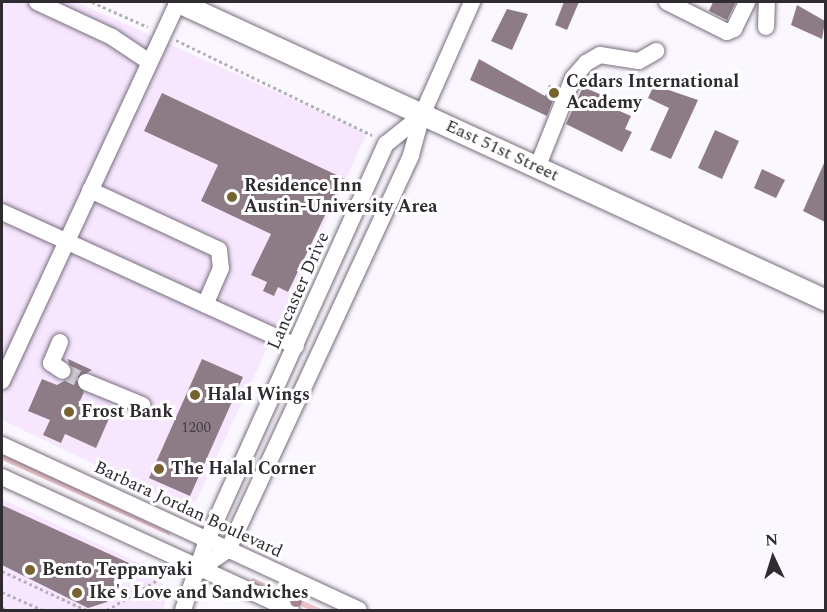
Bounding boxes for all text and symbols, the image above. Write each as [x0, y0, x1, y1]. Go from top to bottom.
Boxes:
place label: Cedars International Academy [566, 72, 739, 115]
marker: Cedars International Academy [547, 86, 561, 100]
street label: East 51st Street [442, 115, 562, 187]
place label: Residence Inn Austin-University Area [244, 176, 437, 219]
marker: Residence Inn Austin-University Area [225, 190, 239, 204]
street label: Lancaster Drive [263, 229, 335, 353]
place label: Halal Wings [207, 384, 310, 406]
marker: Halal Wings [188, 388, 202, 402]
place label: Frost Bank [81, 401, 173, 423]
marker: Frost Bank [62, 405, 76, 419]
house number: 1200 [181, 419, 211, 437]
street label: Barbara Jordan Boulevard [90, 457, 286, 563]
place label: The Halal Corner [171, 458, 316, 480]
marker: The Halal Corner [152, 462, 166, 476]
north arrow [743, 528, 803, 588]
text: N [764, 528, 779, 552]
place label: Bento Teppanyaki [42, 559, 193, 581]
marker: Bento Teppanyaki [23, 563, 37, 577]
place label: Ike's Love and Sandwiches [89, 582, 309, 604]
marker: Ike's Love and Sandwiches [70, 586, 84, 600]

